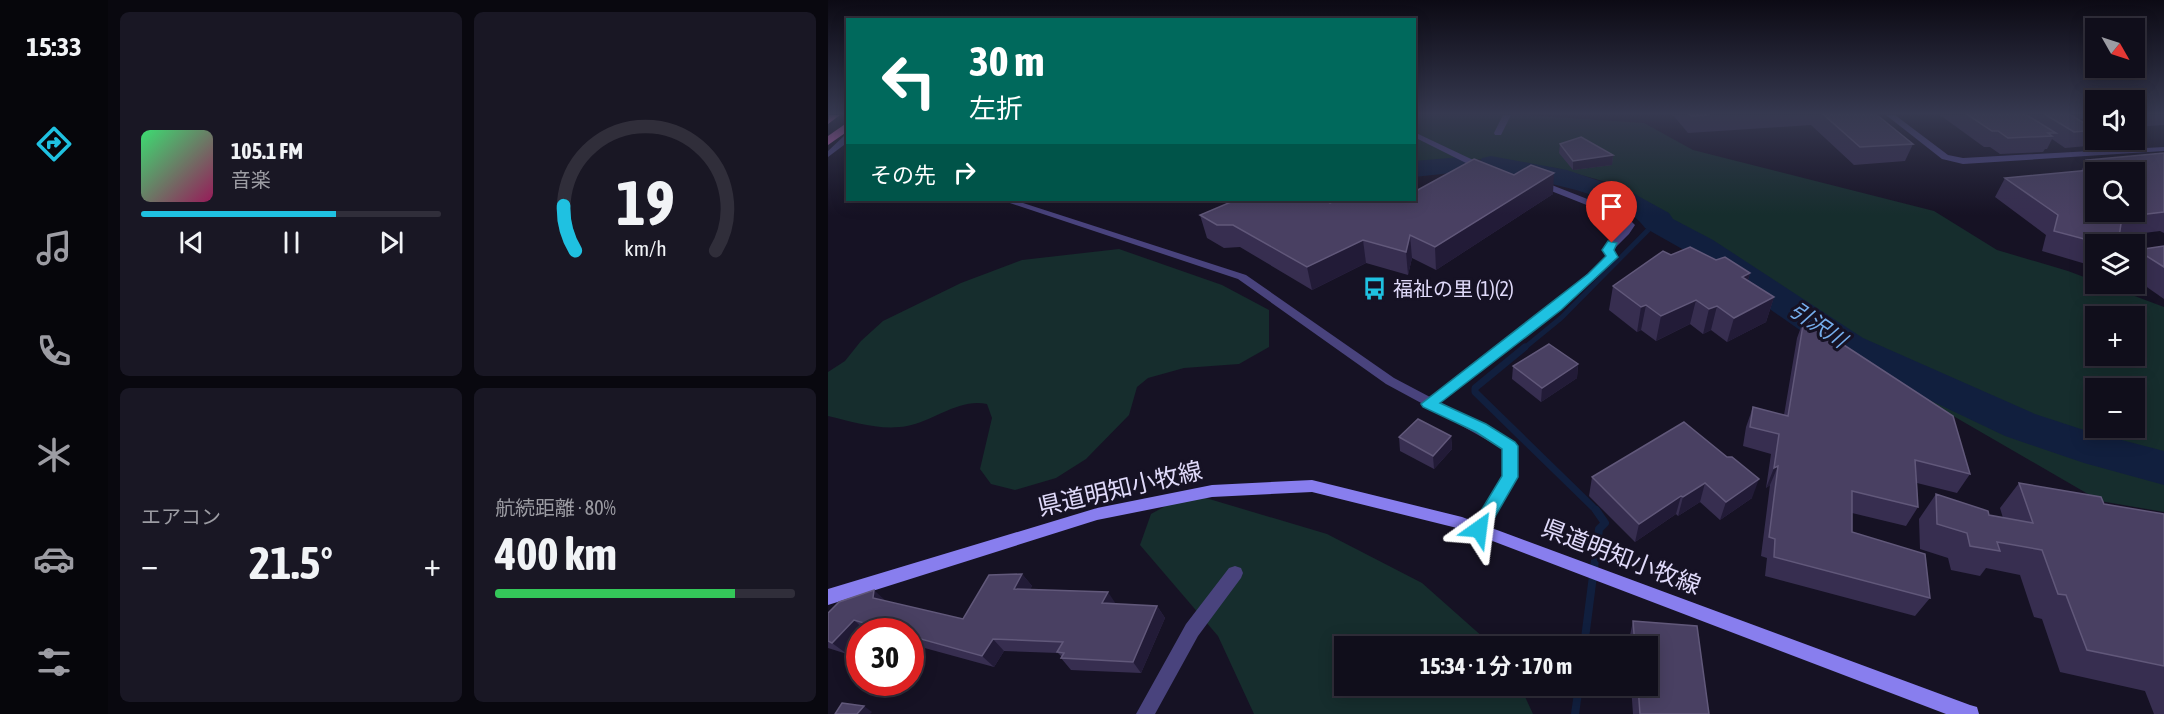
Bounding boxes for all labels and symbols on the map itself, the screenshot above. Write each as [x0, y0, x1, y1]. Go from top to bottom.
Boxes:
north arrow [2085, 18, 2145, 78]
pin [1586, 181, 1637, 243]
bus stop icon: 福祉の里 (1)(2) [1362, 276, 1388, 302]
place label: 福祉の里 (1)(2) [1393, 277, 1514, 300]
water label: 引沢川 [1786, 297, 1853, 353]
street label: 県道明知小牧線 [1035, 456, 1205, 521]
position arrow [1447, 497, 1511, 561]
street label: 県道明知小牧線 [1538, 514, 1704, 599]
speed limit sign: 30 [846, 618, 924, 696]

